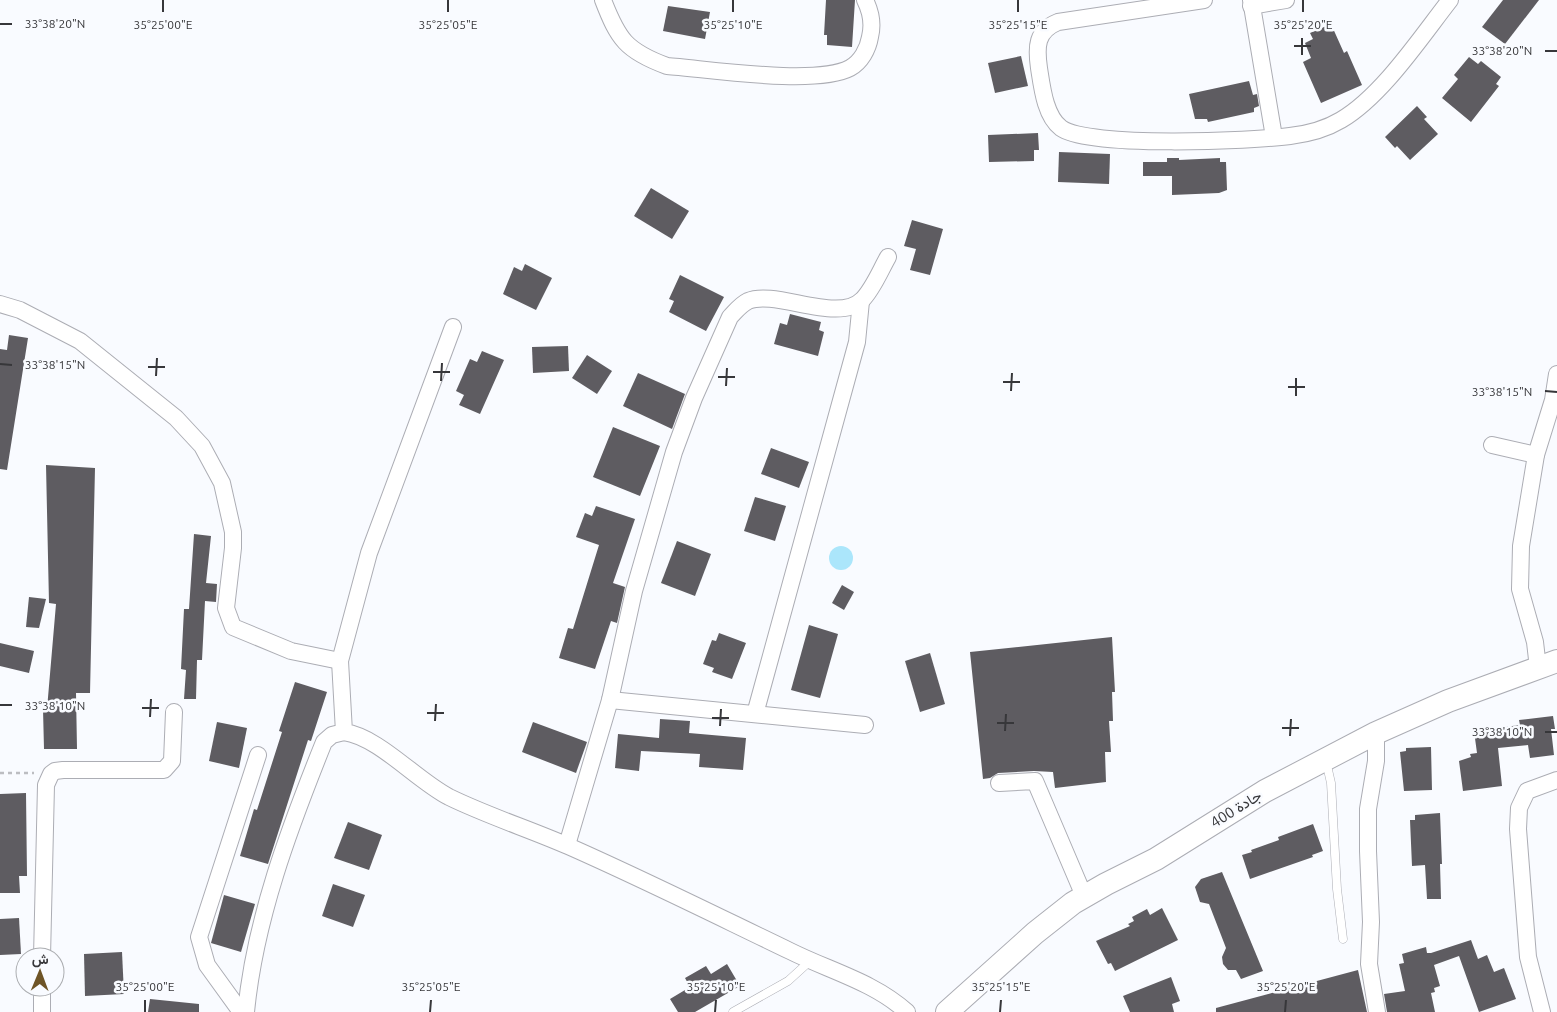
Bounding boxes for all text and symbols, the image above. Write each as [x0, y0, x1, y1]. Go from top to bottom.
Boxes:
text: 33°38'20"N [25, 17, 85, 30]
text: 35°25'00"E [134, 18, 193, 31]
text: 35°25'05"E [419, 18, 478, 31]
text: 35°25'10"E [704, 18, 763, 31]
text: 35°25'15"E [989, 18, 1048, 31]
text: 35°25'20"E [1274, 18, 1333, 31]
text: 33°38'20"N [1472, 44, 1532, 57]
text: 33°38'15"N [25, 358, 85, 371]
text: 33°38'15"N [1472, 385, 1532, 398]
text: 33°38'10"N [25, 699, 85, 712]
text: 33°38'10"N [1472, 725, 1532, 738]
street label: جادة 400 [1207, 786, 1265, 832]
north arrow [15, 947, 65, 997]
text: ش [32, 951, 49, 968]
text: 35°25'00"E [116, 980, 175, 993]
text: 35°25'05"E [402, 980, 461, 993]
text: 35°25'10"E [687, 980, 746, 993]
text: 35°25'15"E [972, 980, 1031, 993]
text: 35°25'20"E [1257, 980, 1316, 993]

